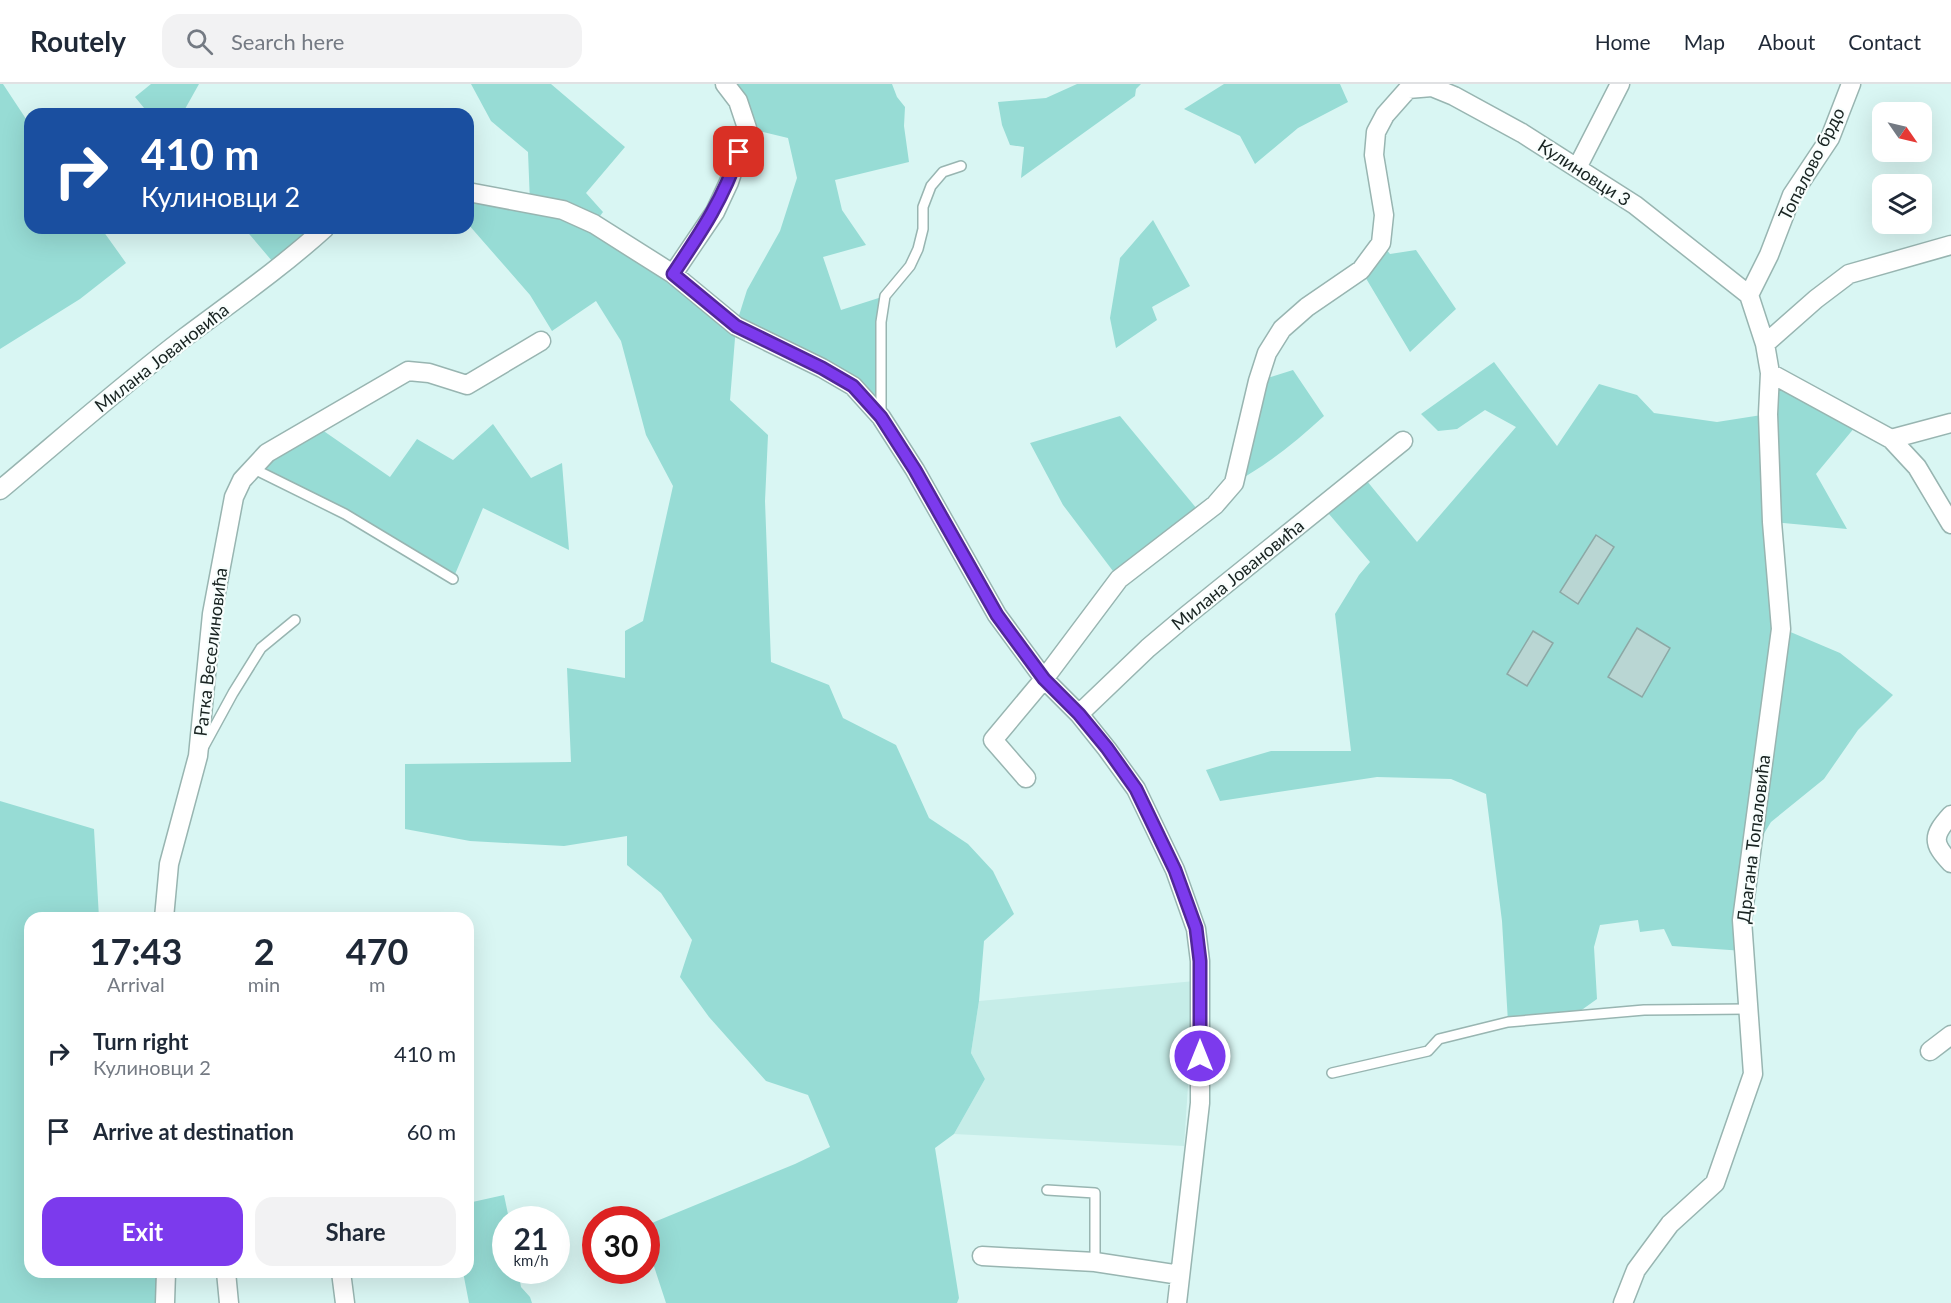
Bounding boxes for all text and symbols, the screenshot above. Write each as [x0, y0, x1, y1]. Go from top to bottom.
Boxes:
search box [162, 14, 582, 68]
text: Routely [30, 24, 126, 58]
icon: search [183, 25, 216, 58]
text: Search here [231, 28, 344, 55]
text: Home [1595, 29, 1651, 54]
text: Map [1684, 29, 1725, 54]
text: About [1758, 29, 1815, 54]
text: Contact [1848, 29, 1921, 54]
north arrow [1872, 102, 1932, 162]
map controls [1872, 102, 1932, 234]
street label: Топалово брдо [1773, 103, 1849, 224]
pin [713, 126, 764, 177]
text: 410 m [141, 129, 259, 179]
icon: right [42, 132, 120, 210]
street label: Кулиновци 3 [1534, 134, 1635, 210]
icon: arrive [722, 135, 755, 168]
button: layers [1872, 174, 1932, 234]
text: Кулиновци 2 [141, 180, 300, 213]
street label: Милана Јовановића [90, 298, 233, 416]
street label: Милана Јовановића [1167, 514, 1308, 634]
street label: Ратка Веселиновића [189, 566, 231, 737]
street label: Драгана Топаловића [1732, 753, 1774, 924]
text: 17:43 [90, 929, 182, 973]
text: 2 [254, 929, 275, 973]
text: 470 [346, 929, 408, 973]
text: Arrival [107, 972, 165, 996]
text: min [248, 972, 280, 996]
text: m [369, 972, 385, 996]
position arrow [1168, 1024, 1232, 1088]
text: Turn right [93, 1028, 188, 1055]
icon: right [42, 1037, 75, 1070]
text: 410 m [394, 1040, 456, 1067]
text: Кулиновци 2 [93, 1055, 211, 1079]
icon: arrive [42, 1115, 75, 1148]
text: Arrive at destination [93, 1118, 294, 1145]
text: 60 m [407, 1118, 456, 1145]
button: Exit [42, 1197, 243, 1266]
button: Share [255, 1197, 456, 1266]
speed limit sign: 30 [582, 1206, 660, 1284]
text: 21 [514, 1220, 548, 1256]
text: km/h [513, 1251, 549, 1269]

